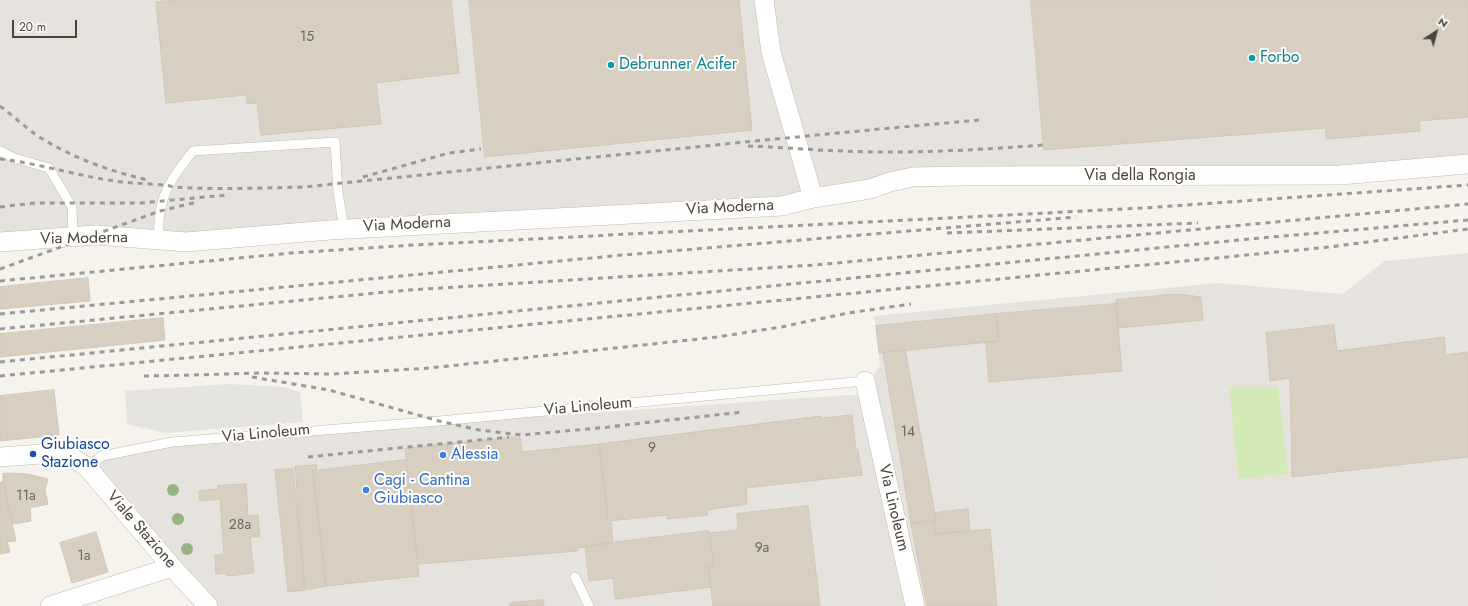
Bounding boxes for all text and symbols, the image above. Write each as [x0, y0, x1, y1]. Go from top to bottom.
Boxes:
scale bar [14, 12, 79, 38]
north arrow [1416, 12, 1456, 52]
text: N [1435, 13, 1451, 31]
text: 20 m [19, 18, 46, 36]
house number: 15 [300, 30, 314, 46]
place label: Forbo [1260, 48, 1300, 68]
marker: Forbo [1247, 53, 1257, 63]
place label: Debrunner Acifer [619, 55, 737, 75]
marker: Debrunner Acifer [606, 60, 616, 70]
street label: Via della Rongia [1084, 166, 1196, 186]
street label: Via Moderna [686, 196, 774, 220]
street label: Via Moderna [363, 213, 451, 237]
street label: Via Moderna [40, 229, 128, 249]
street label: Via Linoleum [543, 394, 633, 420]
street label: Via Linoleum [221, 421, 311, 447]
house number: 14 [901, 425, 915, 441]
place label: Giubiasco Stazione [41, 435, 110, 473]
house number: 9 [648, 441, 656, 457]
place label: Alessia [451, 445, 498, 465]
marker: Giubiasco Stazione [28, 449, 38, 459]
marker: Alessia [438, 450, 448, 460]
street label: Via Linoleum [874, 463, 912, 553]
place label: Cagi - Cantina Giubiasco [374, 471, 470, 509]
marker: Cagi - Cantina Giubiasco [361, 485, 371, 495]
street label: Viale Stazione [102, 487, 180, 573]
house number: 11a [16, 489, 36, 505]
house number: 28a [229, 518, 251, 534]
house number: 9a [755, 541, 769, 557]
house number: 1a [77, 549, 91, 565]

